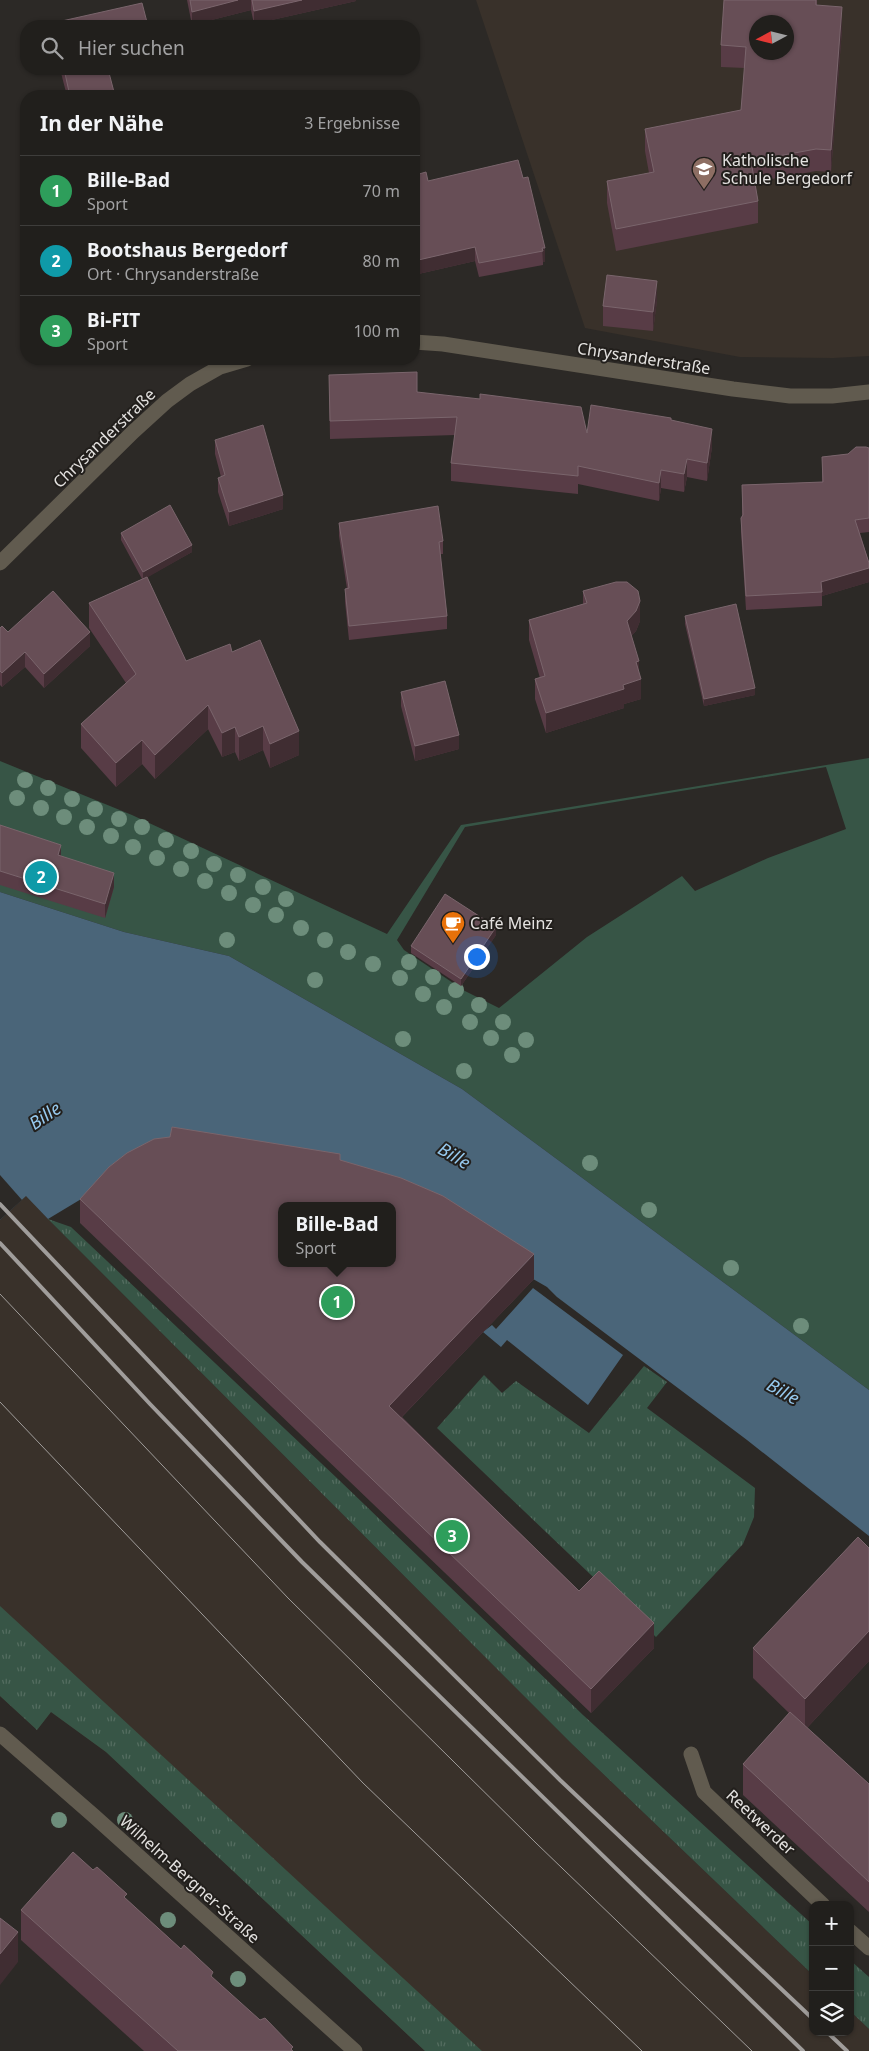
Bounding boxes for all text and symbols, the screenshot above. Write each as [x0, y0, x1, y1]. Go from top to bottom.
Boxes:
north arrow [749, 15, 794, 60]
search box [20, 20, 420, 75]
icon: search [38, 34, 66, 62]
text: Hier suchen [78, 35, 185, 61]
text: In der Nähe [40, 109, 164, 137]
text: 3 Ergebnisse [304, 112, 400, 134]
place label: Katholische Schule Bergedorf [722, 149, 853, 189]
school or university icon: Katholische Schule Bergedorf [691, 156, 717, 190]
text: Bille-Bad [87, 167, 170, 193]
text: 1 [51, 180, 61, 202]
text: 70 m [363, 180, 400, 202]
text: Sport [87, 193, 128, 215]
text: Bootshaus Bergedorf [87, 237, 287, 263]
text: 2 [51, 250, 61, 272]
text: 80 m [363, 250, 400, 272]
text: Ort · Chrysanderstraße [87, 263, 259, 285]
text: Bi-FIT [87, 307, 140, 333]
text: 3 [51, 320, 61, 342]
text: 100 m [353, 320, 400, 342]
text: Sport [87, 333, 128, 355]
street label: Chrysanderstraße [576, 337, 712, 379]
street label: Chrysanderstraße [48, 383, 160, 493]
pin: 2 [25, 858, 57, 896]
cafe icon: Café Meinz [440, 910, 466, 944]
place label: Café Meinz [470, 912, 553, 934]
your location [464, 944, 490, 970]
water label: Bille [24, 1096, 65, 1135]
water label: Bille [434, 1136, 475, 1174]
popup [278, 1202, 396, 1267]
text: Bille-Bad [295, 1211, 379, 1237]
text: Sport [295, 1237, 336, 1259]
pin: 1 [321, 1283, 353, 1321]
water label: Bille [763, 1372, 804, 1410]
pin: 3 [436, 1517, 468, 1555]
street label: Reetwerder [722, 1784, 801, 1860]
street label: Wilhelm-Bergner-Straße [115, 1810, 265, 1948]
map controls [809, 1901, 854, 2036]
button: + [809, 1901, 854, 1946]
button: − [809, 1946, 854, 1991]
button: layers [809, 1991, 854, 2036]

